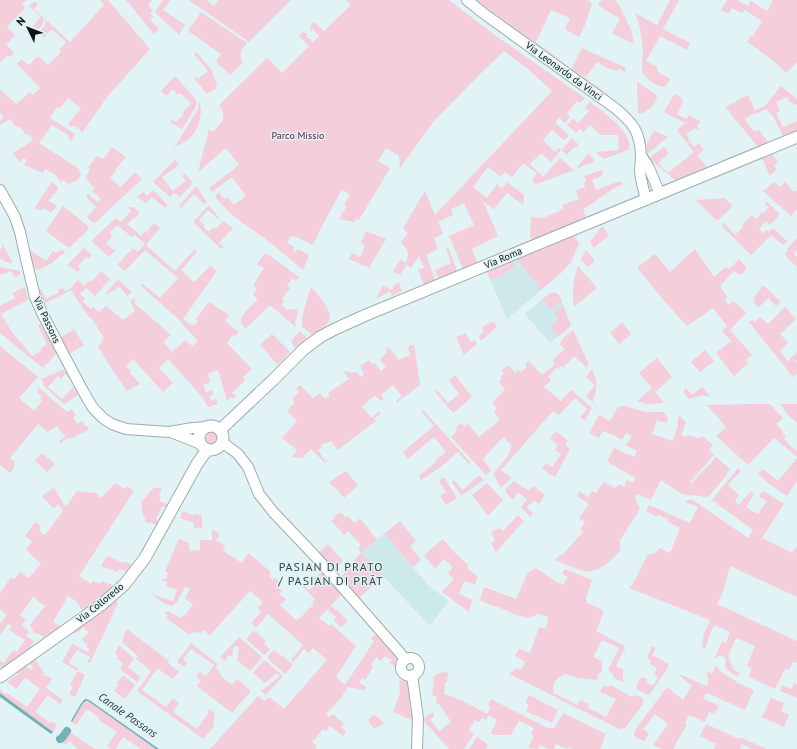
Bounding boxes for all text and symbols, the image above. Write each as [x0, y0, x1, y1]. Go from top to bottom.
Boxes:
north arrow [8, 8, 48, 48]
text: N [13, 14, 28, 29]
street label: Via Leonardo da Vinci [522, 38, 605, 103]
park label: Parco Missio [272, 129, 324, 142]
street label: Via Roma [481, 244, 524, 272]
street label: Via Passons [30, 294, 63, 345]
district label: PASIAN DI PRATO / PASIAN DI PRÂT [277, 559, 384, 588]
street label: Via Colloredo [73, 580, 126, 627]
water label: Canale Passons [96, 690, 161, 741]

